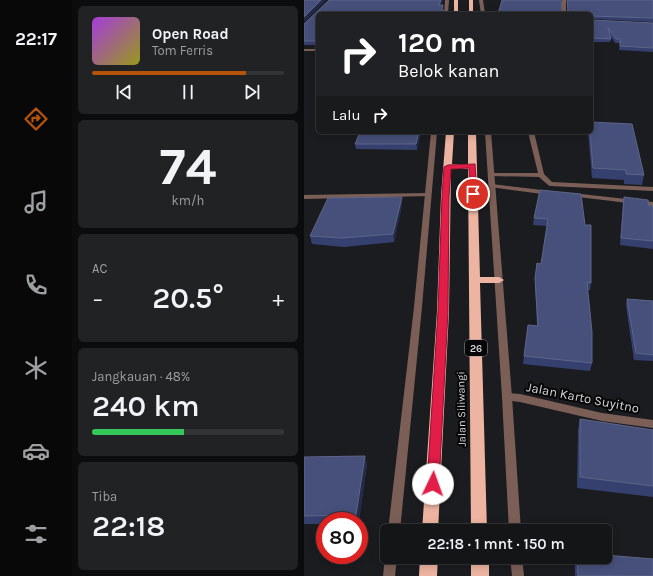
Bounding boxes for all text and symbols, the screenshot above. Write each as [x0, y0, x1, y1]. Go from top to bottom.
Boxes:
text: Open Road [152, 25, 229, 43]
text: 120 m [398, 26, 476, 59]
text: 22:17 [15, 28, 57, 50]
icon: right [332, 28, 384, 80]
text: Tom Ferris [152, 43, 213, 58]
text: Belok kanan [398, 60, 499, 82]
icon: previous [113, 81, 135, 103]
icon: pause [177, 81, 199, 103]
icon: next [241, 81, 263, 103]
icon: right [369, 104, 391, 126]
icon: directions [22, 105, 50, 133]
text: Lalu [332, 106, 361, 124]
text: 74 [160, 136, 216, 197]
pin [456, 177, 490, 211]
icon: arrive [462, 183, 484, 205]
icon: music [22, 188, 50, 216]
text: km/h [172, 193, 204, 208]
text: AC [92, 261, 107, 276]
icon: phone [22, 271, 50, 299]
text: 20.5° [152, 280, 224, 316]
text: − [92, 286, 104, 312]
text: + [272, 286, 284, 312]
road number: 26 [465, 340, 487, 356]
icon: climate [22, 354, 50, 382]
text: Jangkauan · 48% [92, 369, 190, 384]
street label: Jalan Siliwangi [454, 371, 469, 447]
street label: Jalan Karto Suyitno [525, 379, 641, 416]
text: 240 km [92, 388, 200, 424]
icon: car [22, 437, 50, 465]
position arrow [412, 463, 454, 505]
text: Tiba [92, 489, 117, 504]
text: 22:18 [92, 508, 165, 544]
speed limit sign: 80 [316, 512, 368, 564]
icon: filters [22, 520, 50, 548]
text: 22:18 · 1 mnt · 150 m [427, 535, 565, 553]

